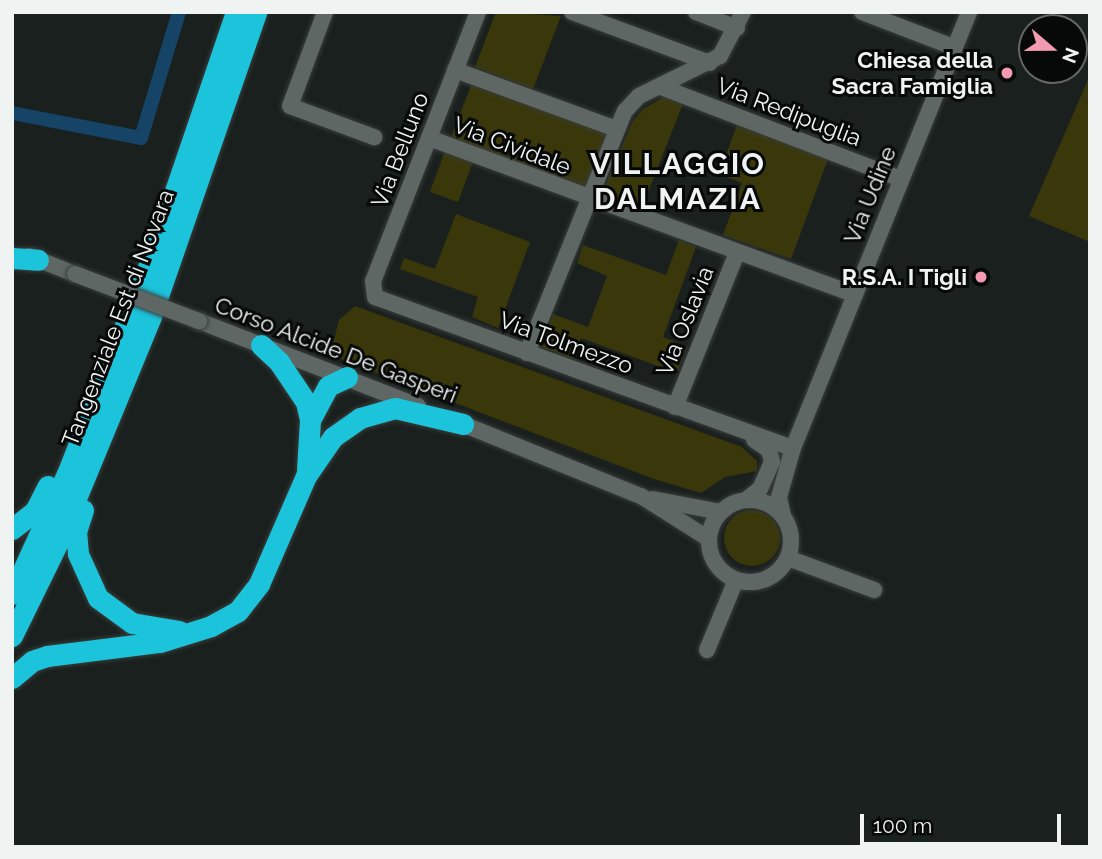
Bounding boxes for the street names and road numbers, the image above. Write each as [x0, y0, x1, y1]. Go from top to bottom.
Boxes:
street label: Via Redipuglia [713, 72, 865, 152]
street label: Via Belluno [365, 89, 435, 211]
street label: Via Cividale [449, 111, 575, 181]
street label: Via Udine [838, 142, 902, 248]
street label: Tangenziale Est di Novara [56, 186, 180, 450]
street label: Via Oslavia [651, 262, 719, 380]
street label: Corso Alcide De Gasperi [211, 291, 461, 409]
street label: Via Tolmezzo [495, 306, 637, 380]

